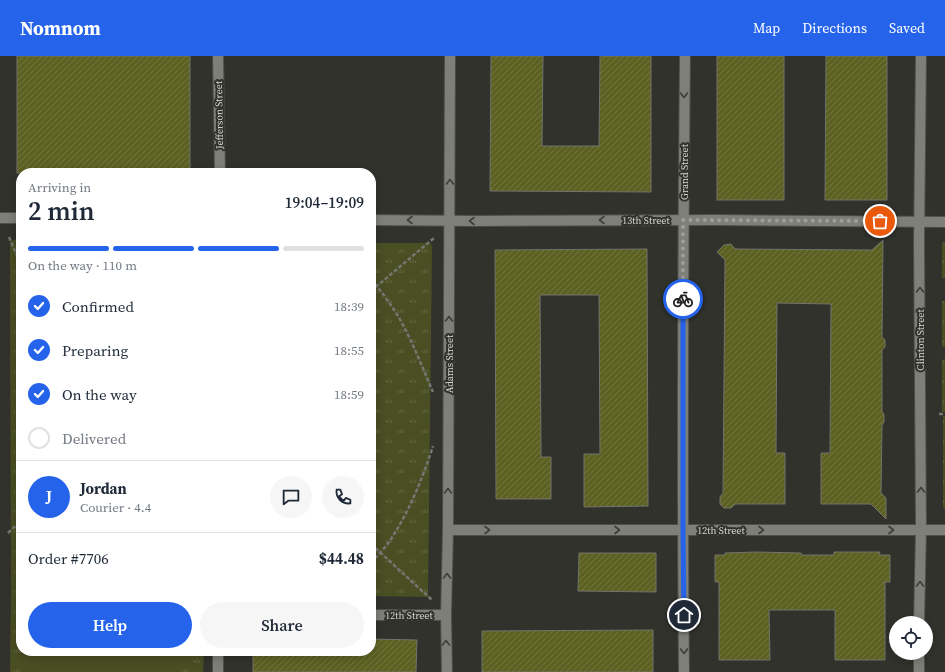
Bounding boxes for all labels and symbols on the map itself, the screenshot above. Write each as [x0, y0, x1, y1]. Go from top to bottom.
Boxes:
street label: Jefferson Street [212, 80, 226, 150]
one-way arrow [680, 92, 688, 98]
street label: Grand Street [678, 143, 691, 200]
one-way arrow [446, 179, 454, 185]
pin [863, 204, 897, 238]
street label: 13th Street [622, 214, 670, 227]
one-way arrow [407, 216, 413, 224]
one-way arrow [599, 216, 605, 224]
one-way arrow [469, 217, 475, 225]
courier [663, 279, 703, 319]
one-way arrow [916, 287, 924, 293]
street label: Clinton Street [914, 309, 927, 371]
one-way arrow [445, 316, 453, 322]
street label: Adams Street [443, 334, 456, 393]
one-way arrow [917, 487, 925, 493]
one-way arrow [444, 488, 452, 494]
street label: 12th Street [697, 524, 745, 537]
one-way arrow [888, 525, 894, 534]
one-way arrow [484, 526, 490, 534]
one-way arrow [614, 526, 620, 534]
one-way arrow [758, 526, 764, 534]
one-way arrow [443, 573, 451, 579]
one-way arrow [916, 581, 924, 587]
pin [667, 598, 701, 632]
street label: 12th Street [385, 609, 433, 622]
one-way arrow [442, 640, 450, 646]
one-way arrow [680, 648, 688, 654]

